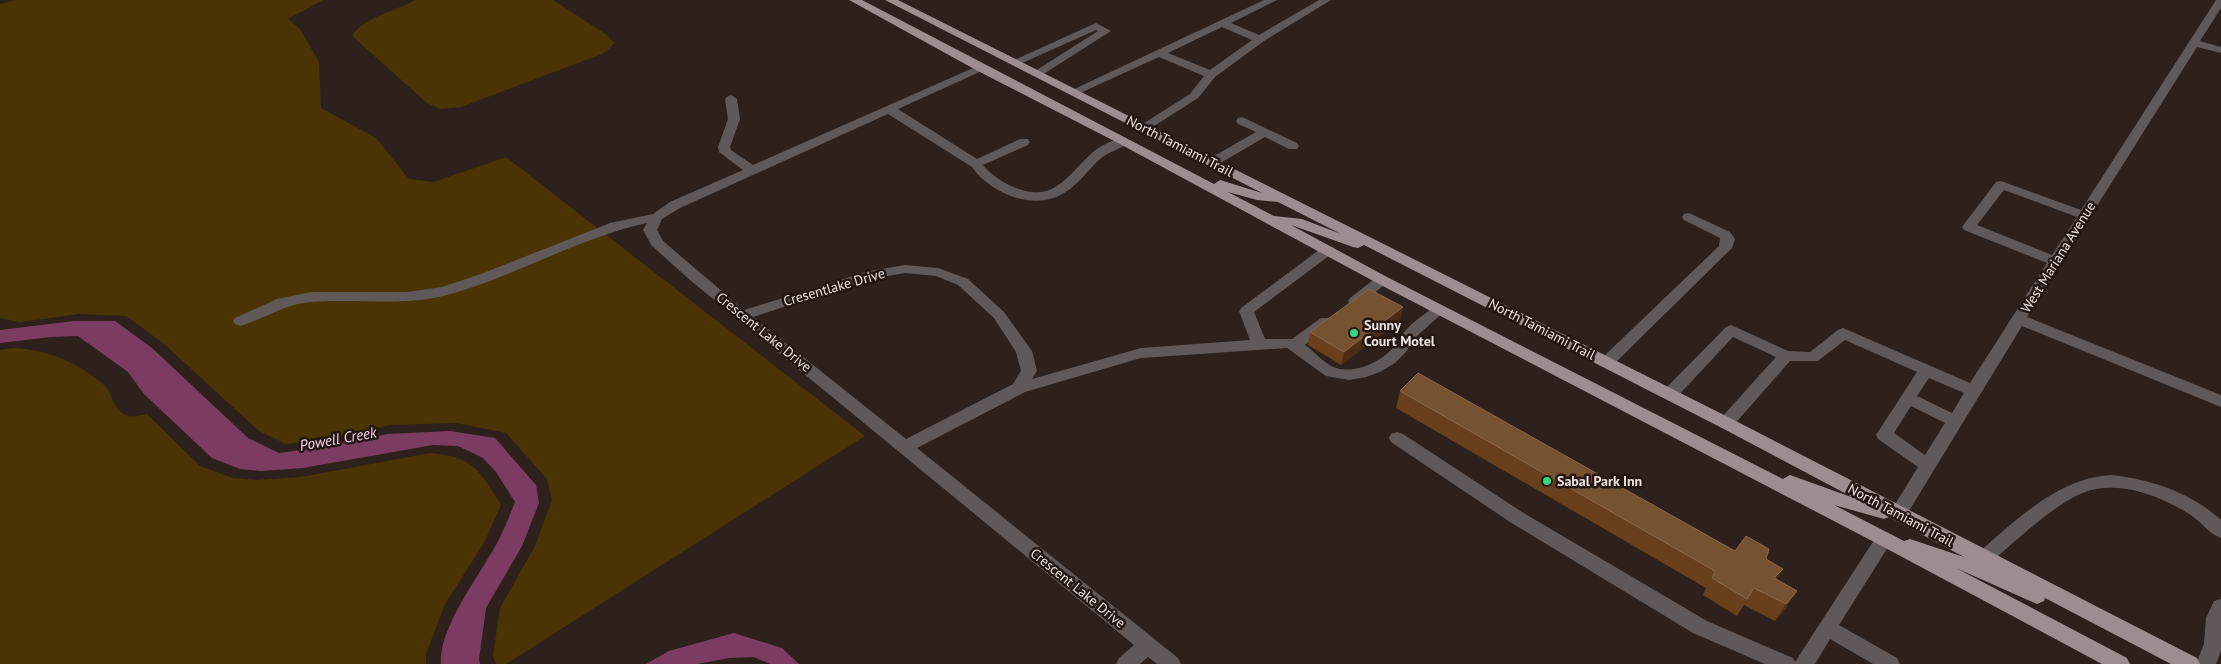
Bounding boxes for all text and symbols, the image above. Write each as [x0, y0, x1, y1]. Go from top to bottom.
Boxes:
street label: North Tamiami Trail [1124, 111, 1236, 181]
street label: West Mariana Avenue [2017, 198, 2099, 316]
street label: Cresentlake Drive [781, 264, 887, 310]
street label: Crescent Lake Drive [713, 288, 815, 376]
street label: North Tamiami Trail [1486, 294, 1598, 364]
place label: Sunny Court Motel [1364, 316, 1436, 350]
marker: Sunny Court Motel [1348, 327, 1360, 339]
water label: Powell Creek [298, 422, 379, 455]
place label: Sabal Park Inn [1557, 472, 1642, 490]
marker: Sabal Park Inn [1541, 475, 1553, 487]
street label: North Tamiami Trail [1845, 479, 1957, 551]
street label: Crescent Lake Drive [1027, 544, 1129, 632]

